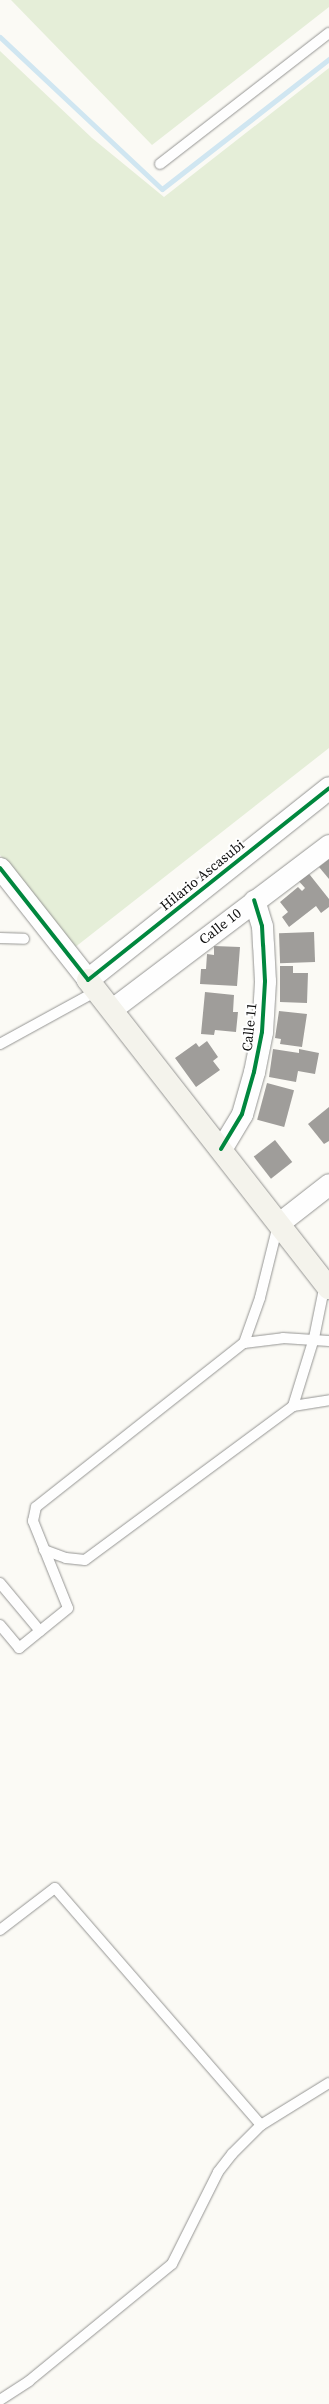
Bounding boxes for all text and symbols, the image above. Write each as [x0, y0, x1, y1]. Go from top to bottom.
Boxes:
street label: Hilario Ascasubi [157, 836, 247, 914]
street label: Calle 10 [196, 904, 244, 948]
street label: Calle 11 [238, 1002, 260, 1052]

